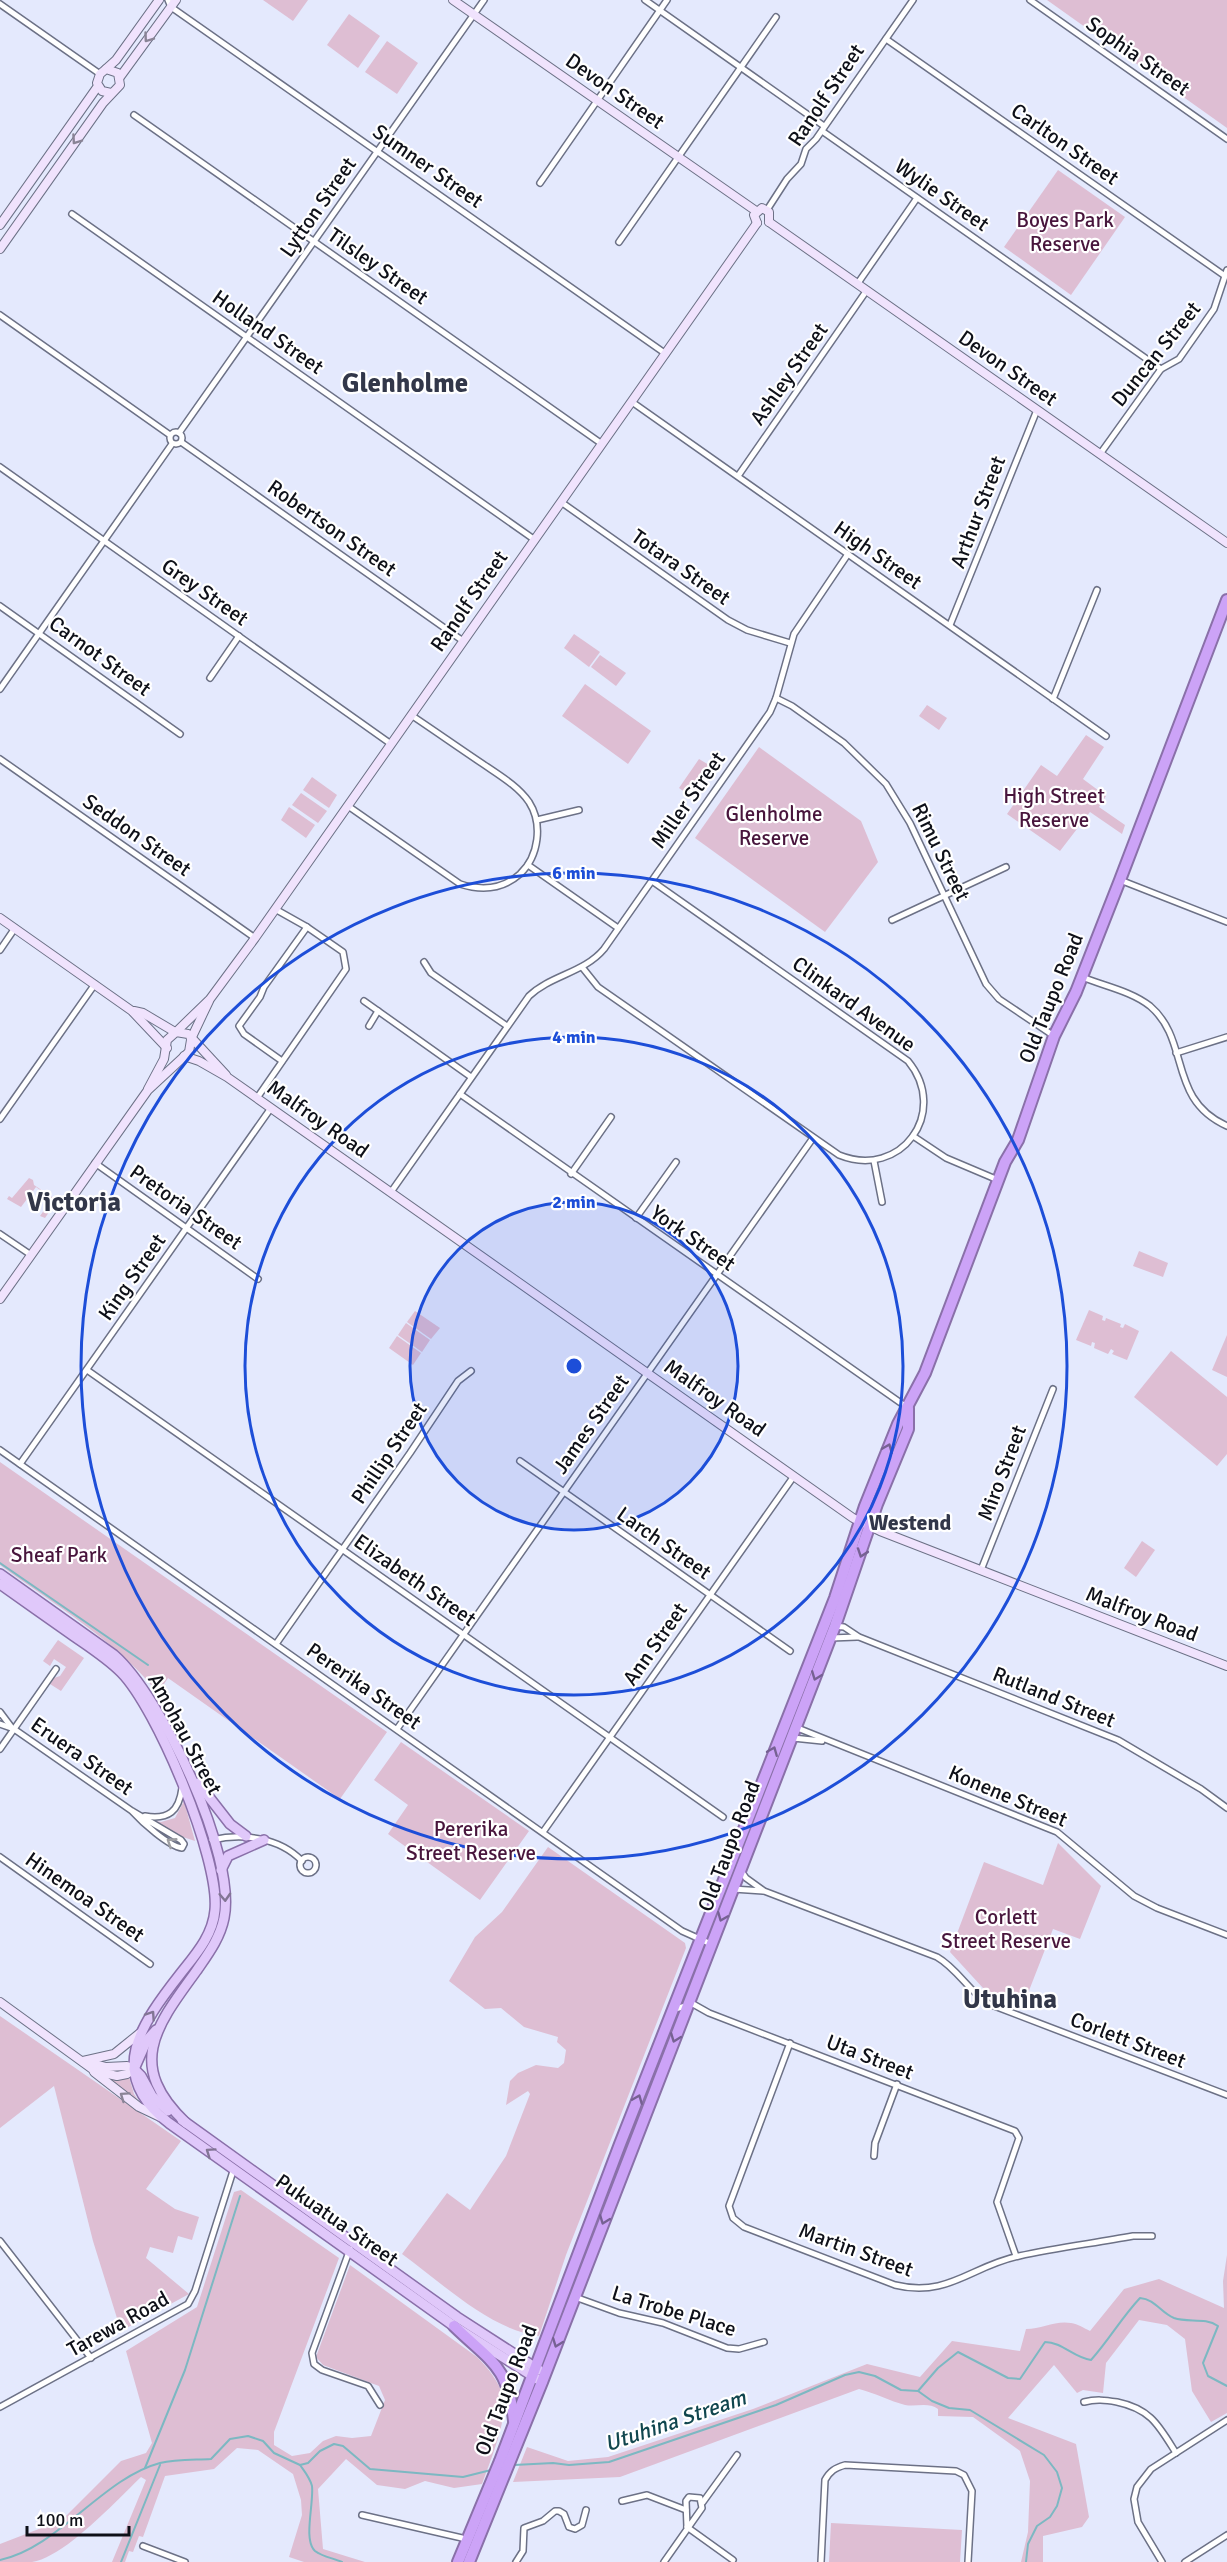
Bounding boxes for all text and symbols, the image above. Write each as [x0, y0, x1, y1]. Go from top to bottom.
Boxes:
street label: Sophia Street [1081, 11, 1195, 101]
one-way arrow [144, 32, 155, 43]
street label: Ranolf Street [782, 39, 870, 151]
street label: Devon Street [560, 47, 670, 135]
street label: Carlton Street [1006, 97, 1124, 191]
street label: Sumner Street [368, 118, 488, 214]
one-way arrow [72, 134, 83, 145]
street label: Lytton Street [274, 152, 362, 262]
street label: Wylie Street [890, 153, 994, 237]
park label: Boyes Park Reserve [1016, 207, 1114, 257]
street label: Tilsley Street [323, 222, 433, 310]
street label: Holland Street [207, 284, 329, 380]
street label: Duncan Street [1106, 296, 1206, 412]
street label: Ashley Street [744, 318, 834, 430]
street label: Devon Street [953, 324, 1063, 412]
district label: Glenholme [342, 367, 468, 400]
street label: Arthur Street [945, 452, 1011, 572]
street label: Robertson Street [263, 474, 401, 582]
street label: High Street [829, 515, 927, 595]
street label: Totara Street [626, 523, 736, 611]
street label: Ranolf Street [425, 545, 513, 657]
street label: Grey Street [156, 553, 254, 631]
street label: Carnot Street [44, 610, 156, 702]
street label: Miller Street [645, 747, 731, 853]
park label: High Street Reserve [1003, 783, 1105, 833]
street label: Seddon Street [78, 788, 196, 882]
street label: Rimu Street [906, 799, 976, 905]
park label: Glenholme Reserve [725, 801, 823, 851]
text: 6 min [552, 862, 596, 884]
street label: Old Taupo Road [1013, 929, 1089, 1067]
street label: Clinkard Avenue [787, 951, 921, 1057]
text: 4 min [552, 1026, 596, 1048]
street label: Malfroy Road [262, 1074, 374, 1164]
street label: Pretoria Street [125, 1159, 247, 1255]
district label: Victoria [27, 1186, 121, 1219]
text: 2 min [552, 1191, 596, 1213]
street label: York Street [645, 1199, 741, 1277]
street label: King Street [93, 1229, 171, 1325]
street label: Malfroy Road [659, 1353, 771, 1443]
centre of rings [564, 1356, 584, 1376]
street label: James Street [547, 1369, 635, 1479]
street label: Phillip Street [345, 1397, 433, 1509]
street label: Miro Street [972, 1422, 1032, 1524]
one-way arrow [881, 1443, 893, 1454]
street label: Larch Street [612, 1501, 716, 1585]
district label: Westend [869, 1509, 951, 1536]
street label: Elizabeth Street [349, 1528, 481, 1632]
park label: Sheaf Park [11, 1542, 108, 1568]
one-way arrow [856, 1547, 869, 1558]
street label: Malfroy Road [1082, 1581, 1202, 1647]
street label: Ann Street [617, 1598, 693, 1690]
street label: Pererika Street [302, 1637, 426, 1735]
street label: Rutland Street [989, 1661, 1119, 1733]
street label: Amohau Street [142, 1669, 228, 1799]
one-way arrow [811, 1670, 823, 1681]
street label: Eruera Street [26, 1711, 138, 1801]
one-way arrow [766, 1747, 778, 1758]
street label: Konene Street [945, 1759, 1071, 1833]
street label: Old Taupo Road [692, 1777, 766, 1915]
park label: Pererika Street Reserve [406, 1816, 536, 1866]
one-way arrow [166, 1838, 177, 1849]
street label: Hinemoa Street [20, 1846, 150, 1948]
one-way arrow [219, 1892, 232, 1901]
park label: Corlett Street Reserve [941, 1904, 1071, 1954]
one-way arrow [717, 1910, 729, 1921]
district label: Utuhina [963, 1983, 1057, 2016]
street label: Corlett Street [1067, 2006, 1189, 2074]
one-way arrow [144, 2010, 155, 2021]
street label: Uta Street [823, 2028, 917, 2086]
one-way arrow [670, 2032, 682, 2043]
one-way arrow [119, 2092, 130, 2103]
one-way arrow [631, 2094, 643, 2105]
one-way arrow [206, 2148, 217, 2159]
street label: Pukuatua Street [271, 2168, 403, 2272]
one-way arrow [599, 2214, 612, 2225]
street label: Martin Street [795, 2217, 917, 2283]
street label: La Trobe Place [609, 2280, 739, 2342]
street label: Tarewa Road [63, 2285, 173, 2363]
street label: Old Taupo Road [469, 2321, 543, 2459]
one-way arrow [552, 2337, 564, 2348]
water label: Utuhina Stream [601, 2383, 751, 2457]
scale bar [27, 2499, 129, 2537]
text: 100 m [36, 2509, 83, 2531]

